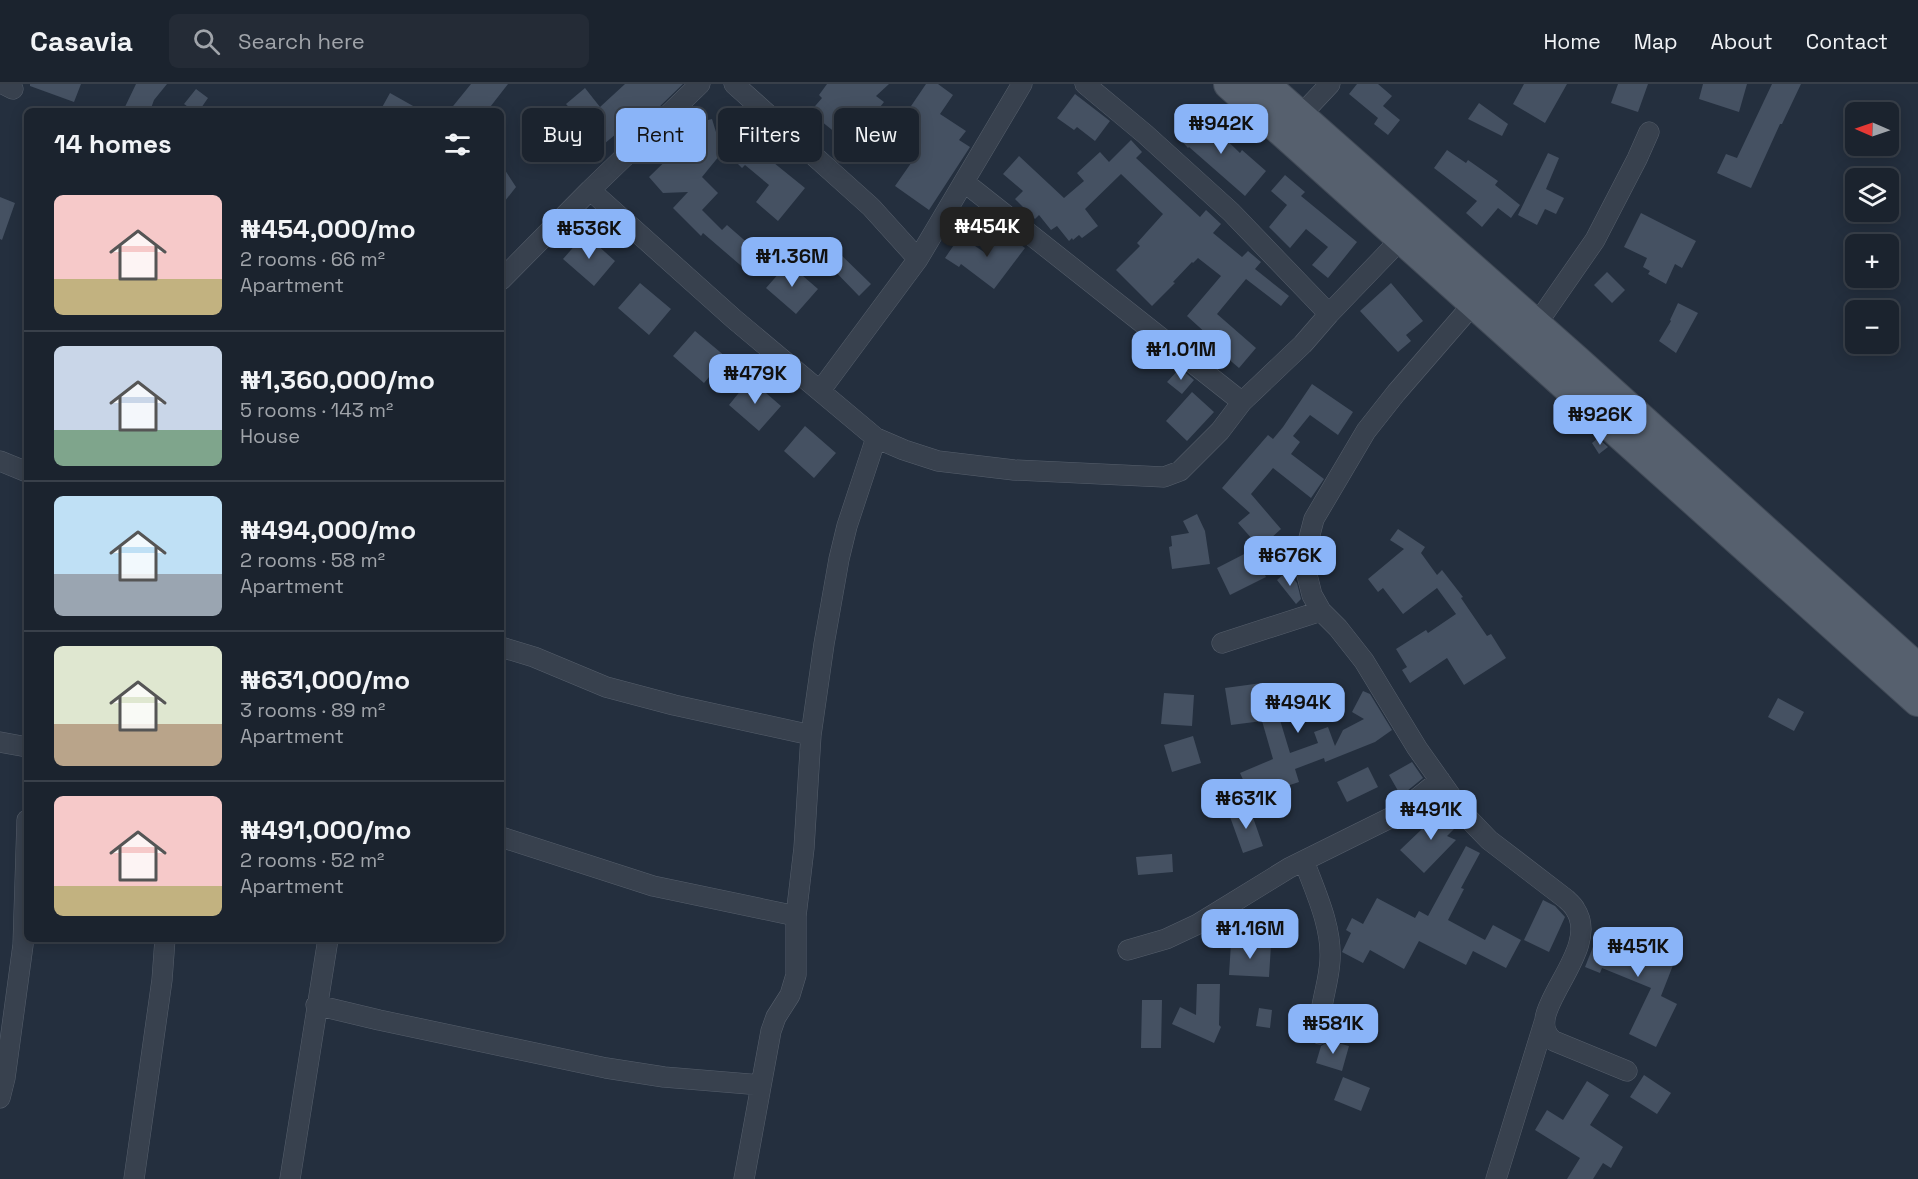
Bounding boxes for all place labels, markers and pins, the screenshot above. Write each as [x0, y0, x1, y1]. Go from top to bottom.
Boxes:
pin: ₦942K [1179, 104, 1263, 155]
pin: ₦454K [945, 207, 1029, 258]
pin: ₦536K [547, 209, 631, 260]
pin: ₦1.36M [743, 237, 841, 288]
pin: ₦1.01M [1132, 330, 1230, 381]
pin: ₦479K [713, 354, 797, 405]
pin: ₦926K [1558, 395, 1642, 446]
pin: ₦676K [1248, 536, 1332, 587]
pin: ₦494K [1256, 683, 1340, 734]
pin: ₦631K [1204, 779, 1288, 830]
pin: ₦491K [1389, 790, 1473, 841]
pin: ₦1.16M [1201, 909, 1299, 960]
pin: ₦451K [1596, 927, 1680, 978]
pin: ₦581K [1291, 1004, 1375, 1055]

